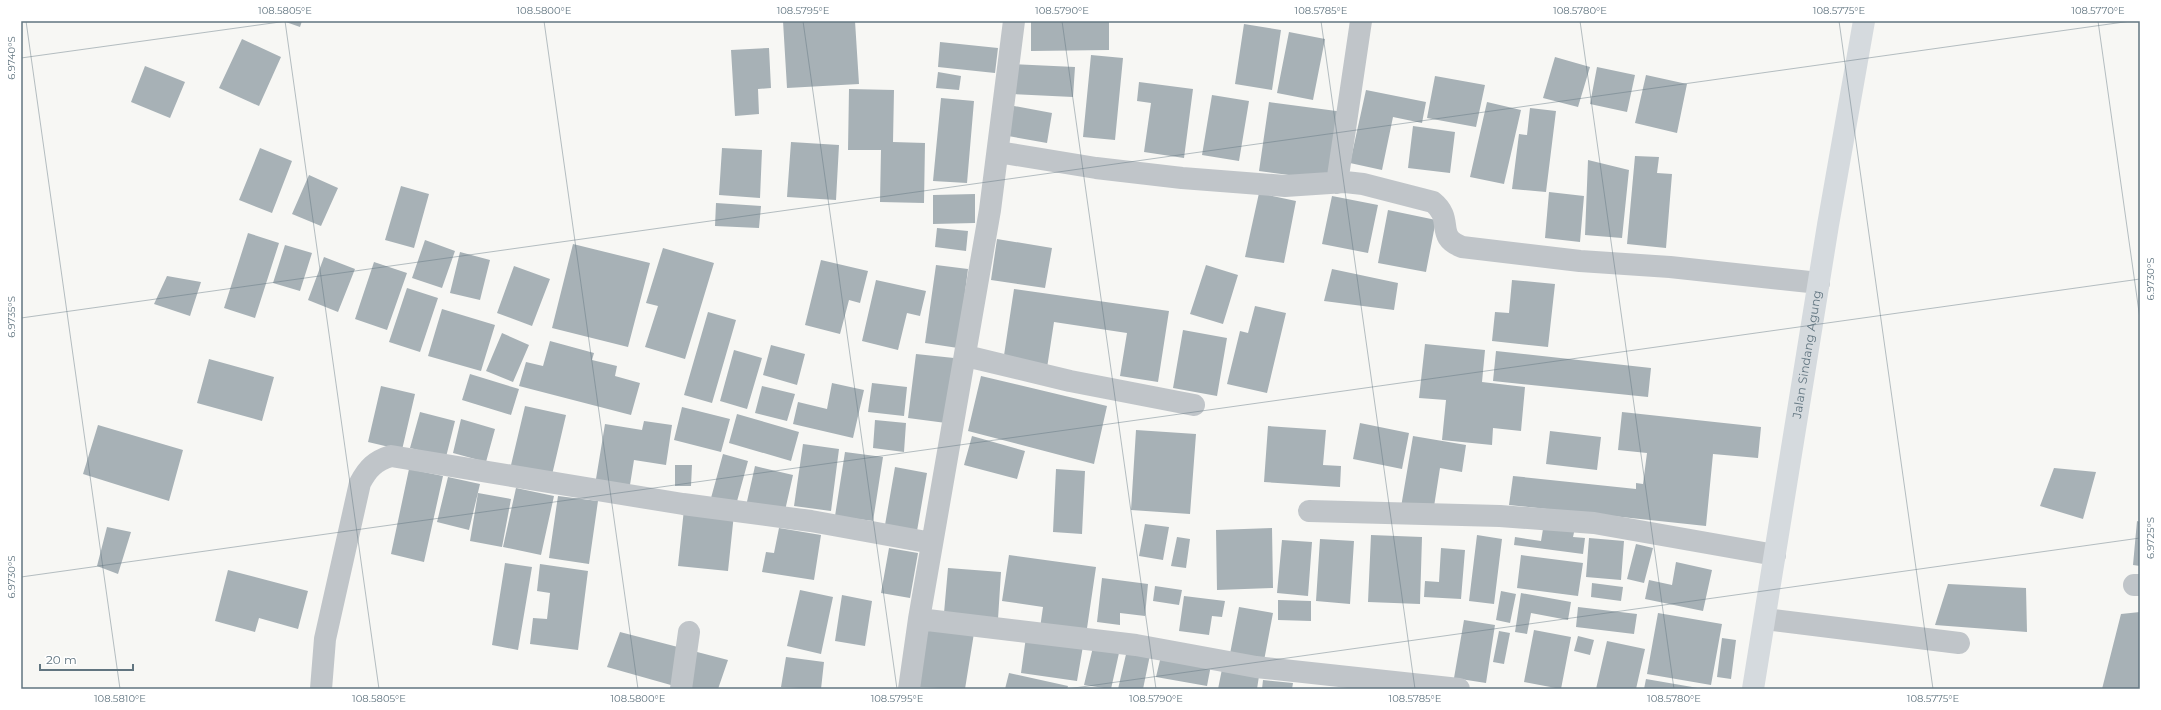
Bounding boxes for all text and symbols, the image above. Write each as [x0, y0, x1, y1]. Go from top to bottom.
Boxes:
text: 108.5805°E [258, 4, 312, 17]
text: 108.5800°E [516, 4, 572, 17]
text: 108.5795°E [777, 4, 830, 17]
text: 108.5790°E [1035, 4, 1089, 17]
text: 108.5785°E [1295, 4, 1348, 17]
text: 108.5780°E [1553, 4, 1607, 17]
text: 108.5775°E [1813, 4, 1865, 17]
text: 108.5770°E [2071, 4, 2125, 17]
text: 6.9740°S [5, 36, 18, 80]
text: 6.9730°S [2144, 258, 2157, 300]
street label: Jalan Sindang Agung [1789, 289, 1824, 420]
text: 6.9735°S [5, 296, 18, 338]
text: 6.9725°S [2144, 517, 2157, 559]
text: 6.9730°S [5, 556, 18, 598]
scale bar [40, 646, 133, 672]
text: 20 m [46, 652, 77, 667]
text: 108.5810°E [94, 692, 146, 705]
text: 108.5805°E [352, 692, 406, 705]
text: 108.5800°E [610, 692, 666, 705]
text: 108.5795°E [871, 692, 924, 705]
text: 108.5790°E [1129, 692, 1183, 705]
text: 108.5785°E [1389, 692, 1442, 705]
text: 108.5780°E [1647, 692, 1701, 705]
text: 108.5775°E [1907, 692, 1959, 705]

